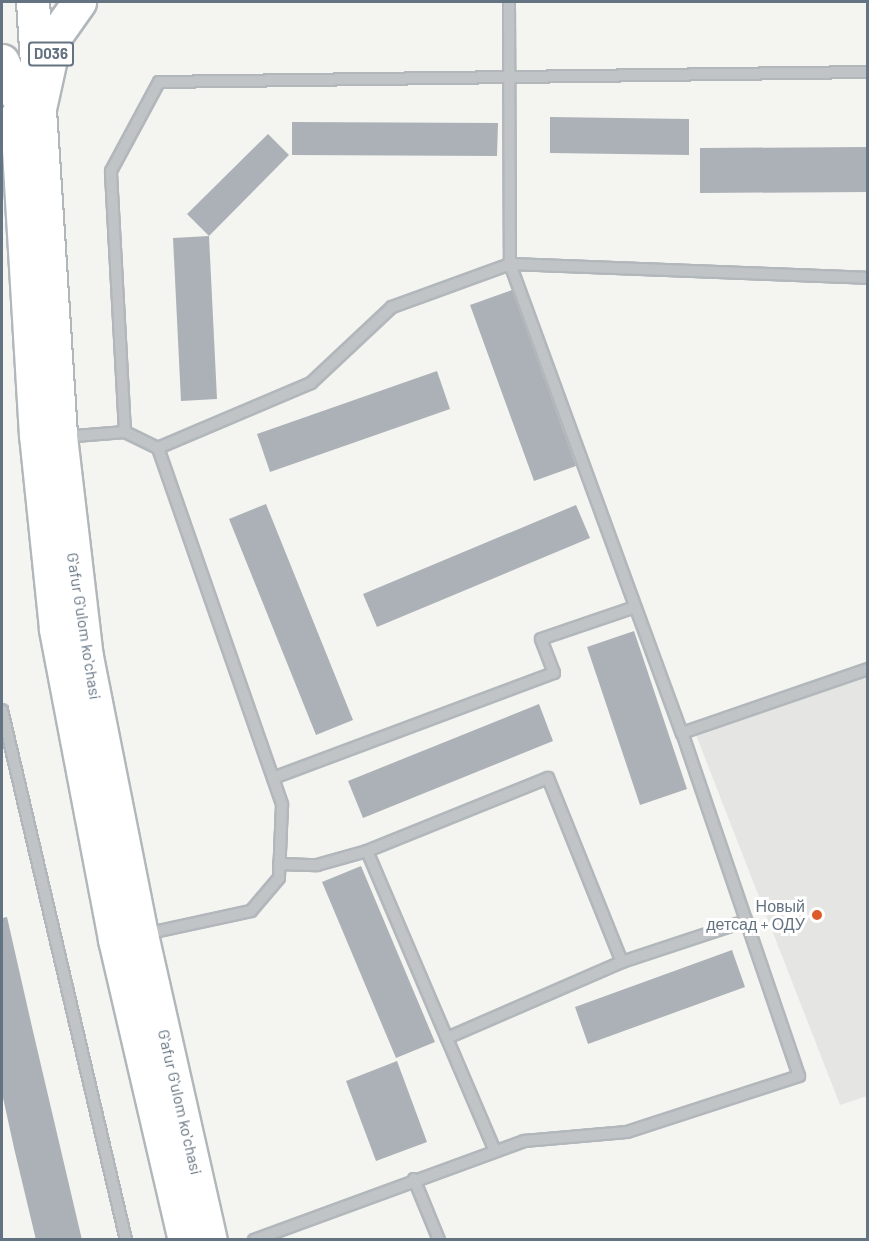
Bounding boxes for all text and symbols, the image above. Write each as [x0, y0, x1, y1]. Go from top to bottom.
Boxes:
road number: D036 [27, 42, 75, 66]
street label: Gʻafur Gʻulom koʻchasi [63, 551, 105, 701]
place label: Новый детсад + ОДУ [706, 896, 805, 934]
marker: Новый детсад + ОДУ [810, 908, 824, 922]
street label: Gʻafur Gʻulom koʻchasi [154, 1028, 206, 1176]

